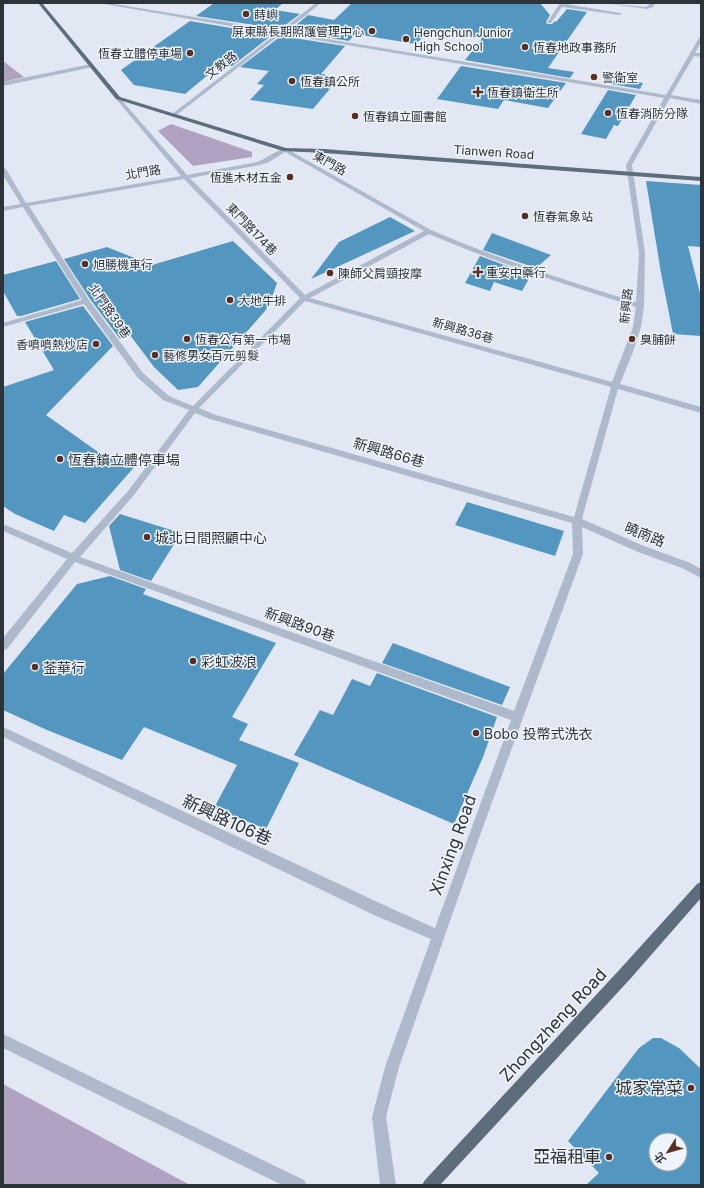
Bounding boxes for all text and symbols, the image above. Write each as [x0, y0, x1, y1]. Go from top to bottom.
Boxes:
place label: 蒔嶼 [254, 7, 278, 22]
marker: 蒔嶼 [241, 9, 251, 19]
place label: 屏東縣長期照護管理中心 [232, 24, 364, 39]
place label: Hengchun Junior High School [414, 25, 512, 54]
marker: 屏東縣長期照護管理中心 [367, 26, 377, 36]
marker: Hengchun Junior High School [401, 34, 411, 44]
place label: 恆春地政事務所 [533, 40, 617, 55]
marker: 恆春地政事務所 [520, 42, 530, 52]
place label: 恆春立體停車場 [98, 46, 182, 61]
marker: 恆春立體停車場 [185, 48, 195, 58]
street label: 文教路 [202, 48, 240, 82]
place label: 警衛室 [602, 70, 638, 85]
marker: 警衛室 [589, 72, 599, 82]
place label: 恆春鎮公所 [300, 74, 360, 89]
marker: 恆春鎮公所 [287, 76, 297, 86]
place label: 恆春鎮衛生所 [487, 85, 559, 100]
marker: 恆春鎮衛生所 [472, 86, 484, 98]
place label: 恆春消防分隊 [616, 106, 688, 121]
marker: 恆春消防分隊 [603, 108, 613, 118]
place label: 恆春鎮立圖書館 [363, 109, 447, 124]
marker: 恆春鎮立圖書館 [350, 111, 360, 121]
street label: Tianwen Road [453, 142, 535, 162]
street label: 東門路 [311, 148, 349, 178]
street label: 北門路 [124, 161, 162, 183]
place label: 恆進木材五金 [210, 170, 282, 185]
marker: 恆進木材五金 [285, 172, 295, 182]
street label: 東門路174巷 [223, 200, 281, 258]
place label: 恆春氣象站 [533, 209, 593, 224]
marker: 恆春氣象站 [520, 211, 530, 221]
place label: 旭勝機車行 [93, 257, 153, 272]
marker: 旭勝機車行 [80, 259, 90, 269]
place label: 重安中藥行 [486, 265, 546, 280]
place label: 陳師父肩頸按摩 [338, 266, 422, 281]
marker: 重安中藥行 [473, 267, 483, 277]
marker: 陳師父肩頸按摩 [325, 268, 335, 278]
street label: 北門路39巷 [86, 281, 134, 341]
street label: 新興路 [617, 287, 635, 325]
place label: 大地牛排 [238, 293, 286, 308]
marker: 大地牛排 [225, 295, 235, 305]
street label: 新興路36巷 [431, 314, 495, 346]
place label: 恆春公有第一市場 [195, 332, 291, 347]
place label: 臭脯餅 [640, 332, 676, 347]
marker: 恆春公有第一市場 [182, 334, 192, 344]
marker: 臭脯餅 [627, 334, 637, 344]
place label: 香噴噴熱炒店 [16, 337, 88, 352]
marker: 香噴噴熱炒店 [91, 339, 101, 349]
place label: 藝修男女百元剪髮 [163, 348, 259, 363]
marker: 藝修男女百元剪髮 [150, 350, 160, 360]
street label: 新興路66巷 [351, 434, 427, 470]
place label: 恆春鎮立體停車場 [68, 451, 180, 468]
marker: 恆春鎮立體停車場 [55, 454, 65, 464]
street label: 曉南路 [622, 518, 668, 550]
place label: 城北日間照顧中心 [155, 529, 267, 546]
marker: 城北日間照顧中心 [142, 532, 152, 542]
street label: 新興路90巷 [263, 603, 337, 645]
place label: 彩虹波浪 [201, 653, 257, 670]
marker: 彩虹波浪 [188, 656, 198, 666]
place label: 菳華行 [43, 659, 85, 676]
marker: 菳華行 [30, 662, 40, 672]
place label: Bobo 投幣式洗衣 [484, 725, 592, 742]
marker: Bobo 投幣式洗衣 [471, 728, 481, 738]
street label: 新興路106巷 [179, 791, 275, 849]
street label: Xinxing Road [426, 792, 480, 898]
street label: Zhongzheng Road [496, 964, 610, 1086]
place label: 城家常菜 [615, 1078, 683, 1098]
marker: 城家常菜 [686, 1083, 696, 1093]
north arrow [648, 1132, 688, 1172]
place label: 亞福租車 [533, 1147, 601, 1167]
text: 北 [651, 1149, 669, 1167]
marker: 亞福租車 [604, 1152, 614, 1162]

